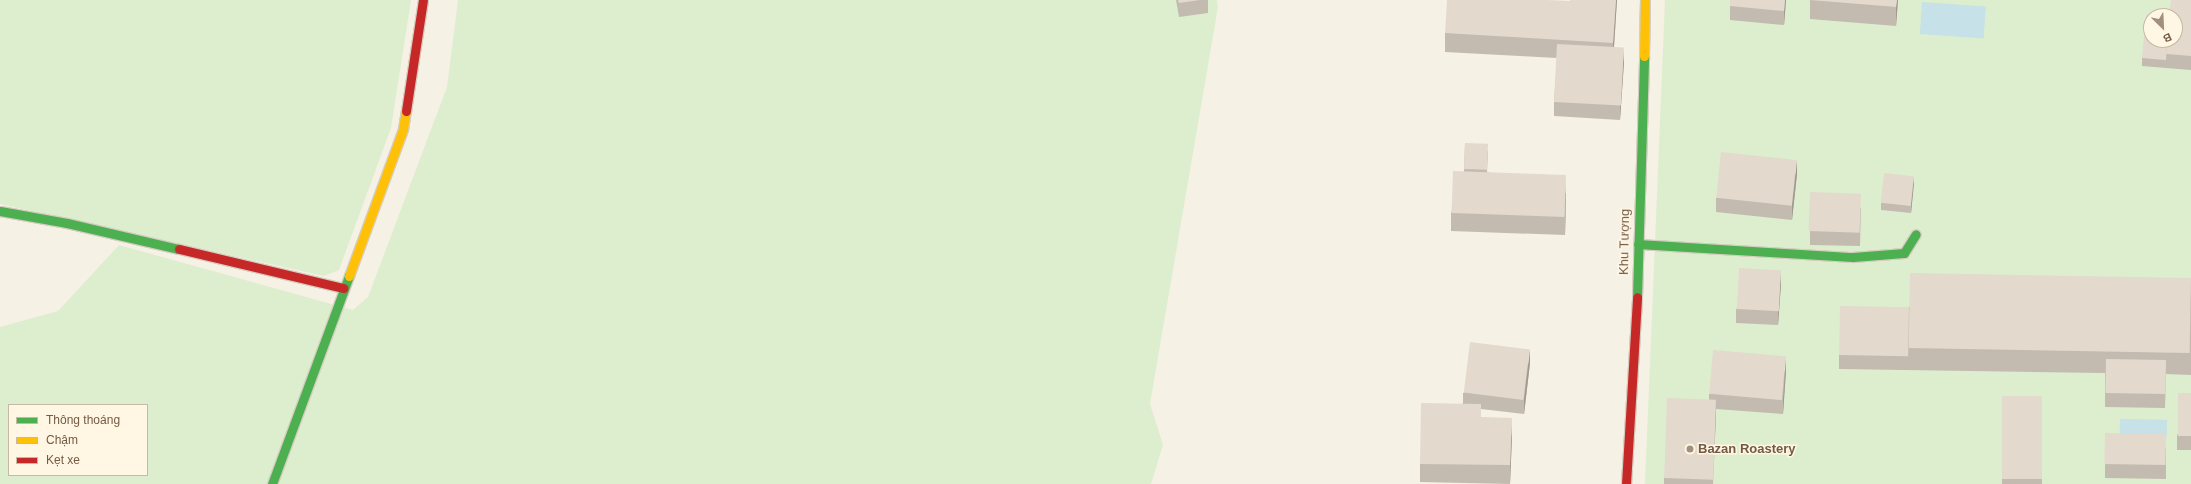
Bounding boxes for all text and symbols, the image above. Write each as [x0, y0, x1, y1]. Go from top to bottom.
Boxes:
north arrow [2143, 8, 2183, 48]
text: B [2161, 31, 2174, 45]
street label: Khu Tượng [1617, 209, 1633, 275]
legend [8, 404, 148, 476]
text: Thông thoáng [46, 413, 120, 427]
text: Chậm [46, 433, 78, 447]
place label: Bazan Roastery [1698, 441, 1796, 457]
marker: Bazan Roastery [1685, 444, 1695, 454]
text: Kẹt xe [46, 453, 80, 467]

